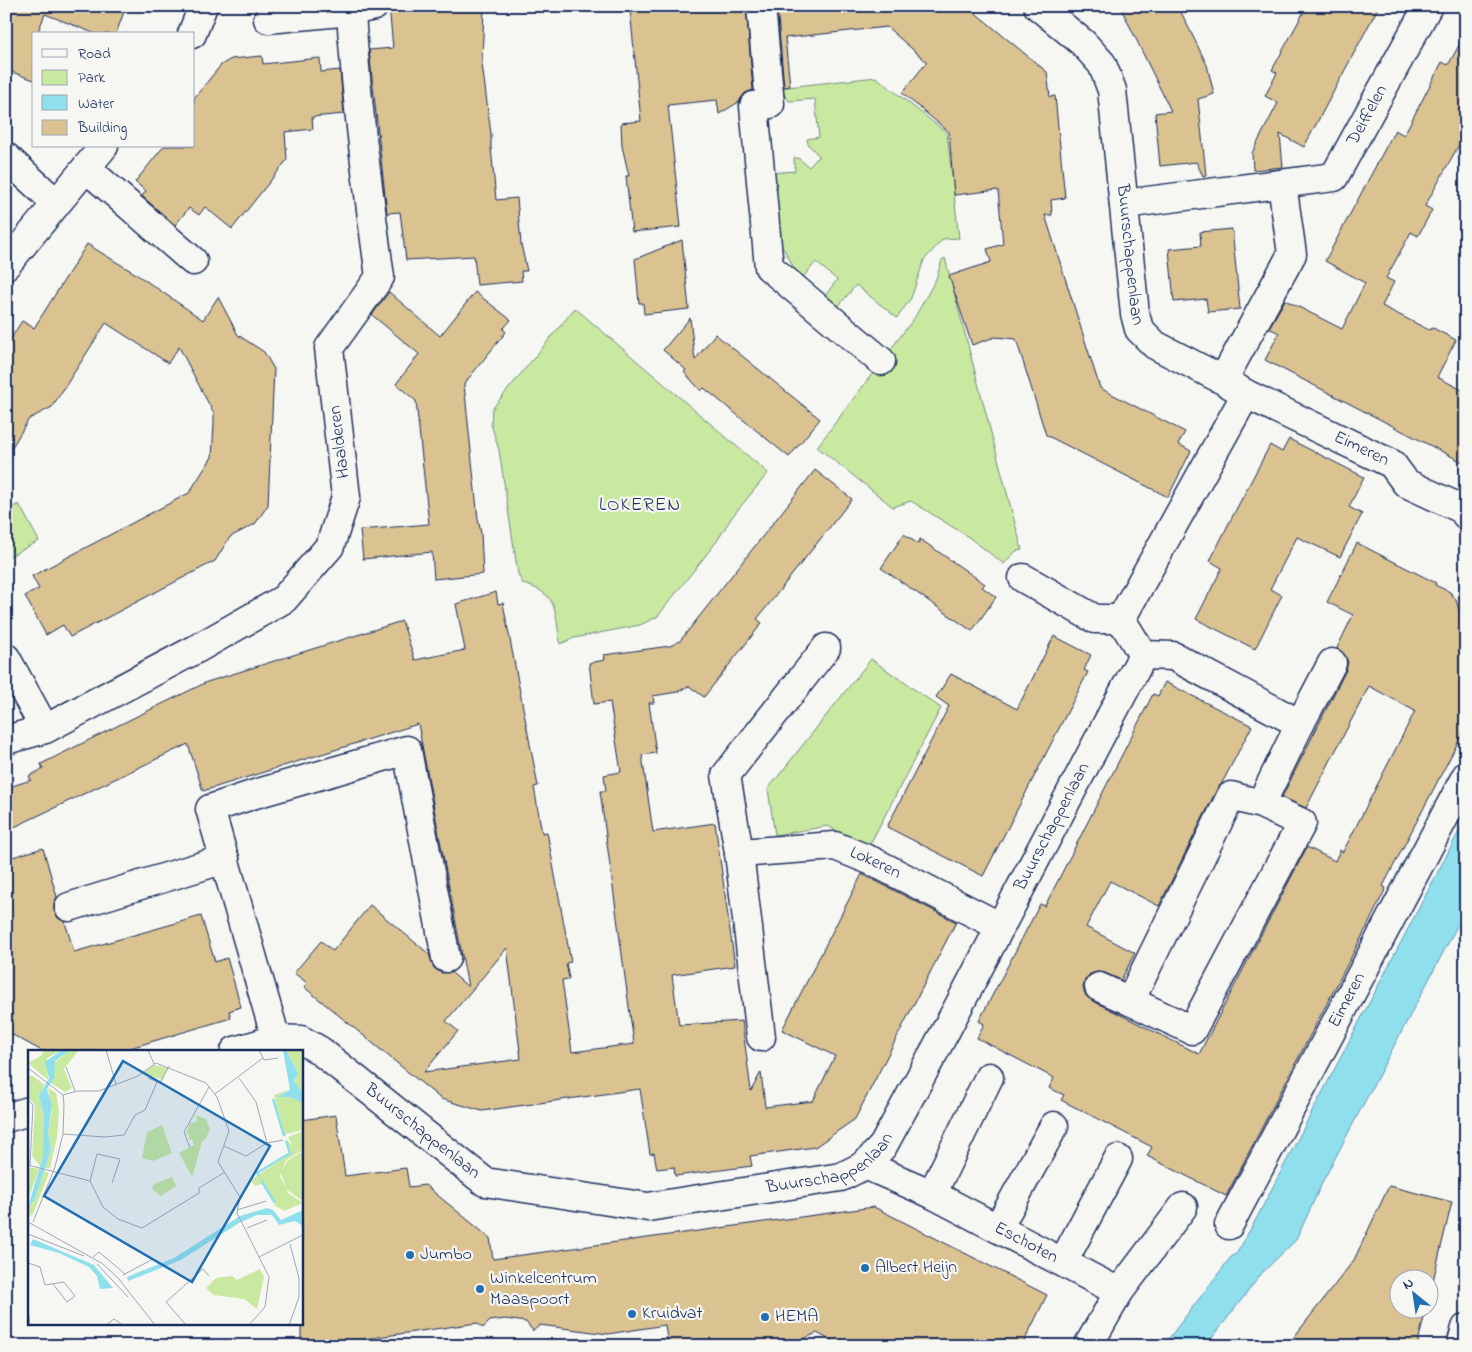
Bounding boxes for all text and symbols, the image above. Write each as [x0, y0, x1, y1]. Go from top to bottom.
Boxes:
legend [32, 32, 195, 148]
text: Road [78, 43, 111, 65]
text: Park [78, 67, 106, 89]
street label: Deiffelen [1340, 80, 1395, 151]
text: Water [78, 93, 114, 115]
text: Building [77, 117, 127, 140]
street label: Buurschappenlaan [1109, 182, 1150, 328]
street label: Haalderen [323, 404, 357, 480]
street label: Eimeren [1329, 425, 1393, 474]
district label: LOKEREN [599, 492, 681, 519]
street label: Buurschappenlaan [1008, 758, 1097, 897]
street label: Lokeren [846, 840, 905, 887]
street label: Eimeren [1322, 968, 1373, 1032]
inset map [28, 1050, 302, 1324]
street label: Buurschappenlaan [358, 1077, 486, 1186]
street label: Buurschappenlaan [763, 1128, 901, 1202]
street label: Eschoten [989, 1216, 1063, 1271]
place label: Jumbo [420, 1242, 472, 1268]
marker: Jumbo [404, 1249, 416, 1261]
place label: Albert Heijn [875, 1255, 957, 1281]
marker: Albert Heijn [859, 1262, 871, 1274]
place label: Winkelcentrum Maaspoort [490, 1266, 597, 1313]
north arrow [1390, 1270, 1440, 1320]
text: N [1399, 1273, 1418, 1295]
marker: Winkelcentrum Maaspoort [474, 1283, 486, 1295]
place label: Kruidvat [642, 1301, 703, 1327]
place label: HEMA [775, 1304, 818, 1330]
marker: Kruidvat [626, 1308, 638, 1320]
marker: HEMA [759, 1311, 771, 1323]

